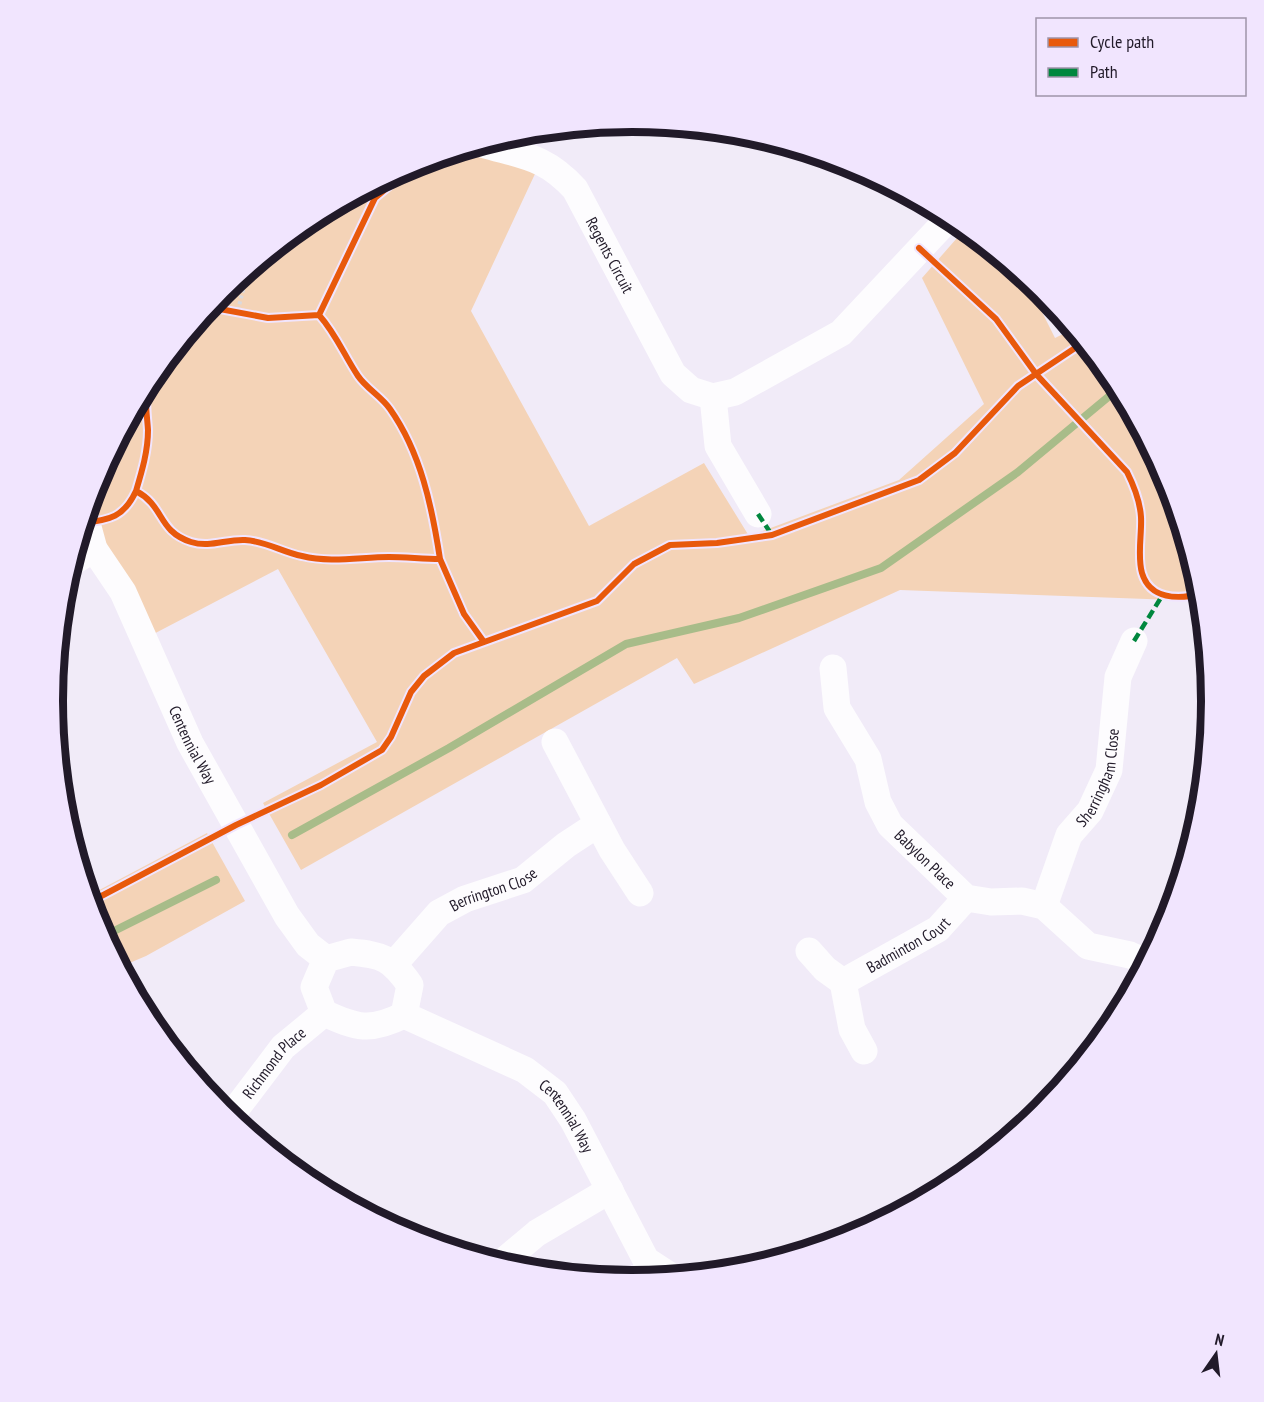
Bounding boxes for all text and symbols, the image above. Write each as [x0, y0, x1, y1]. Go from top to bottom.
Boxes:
legend [1036, 18, 1246, 96]
text: Cycle path [1090, 30, 1154, 53]
text: Path [1090, 60, 1118, 83]
street label: Regents Circuit [582, 214, 639, 297]
street label: Centennial Way [165, 703, 221, 787]
street label: Sherringham Close [1071, 728, 1123, 831]
street label: Babylon Place [891, 825, 960, 893]
street label: Berrington Close [446, 863, 541, 915]
street label: Badminton Court [863, 912, 954, 977]
street label: Richmond Place [238, 1023, 310, 1102]
street label: Centennial Way [535, 1075, 598, 1156]
north arrow [1186, 1324, 1246, 1384]
text: N [1213, 1329, 1226, 1350]

